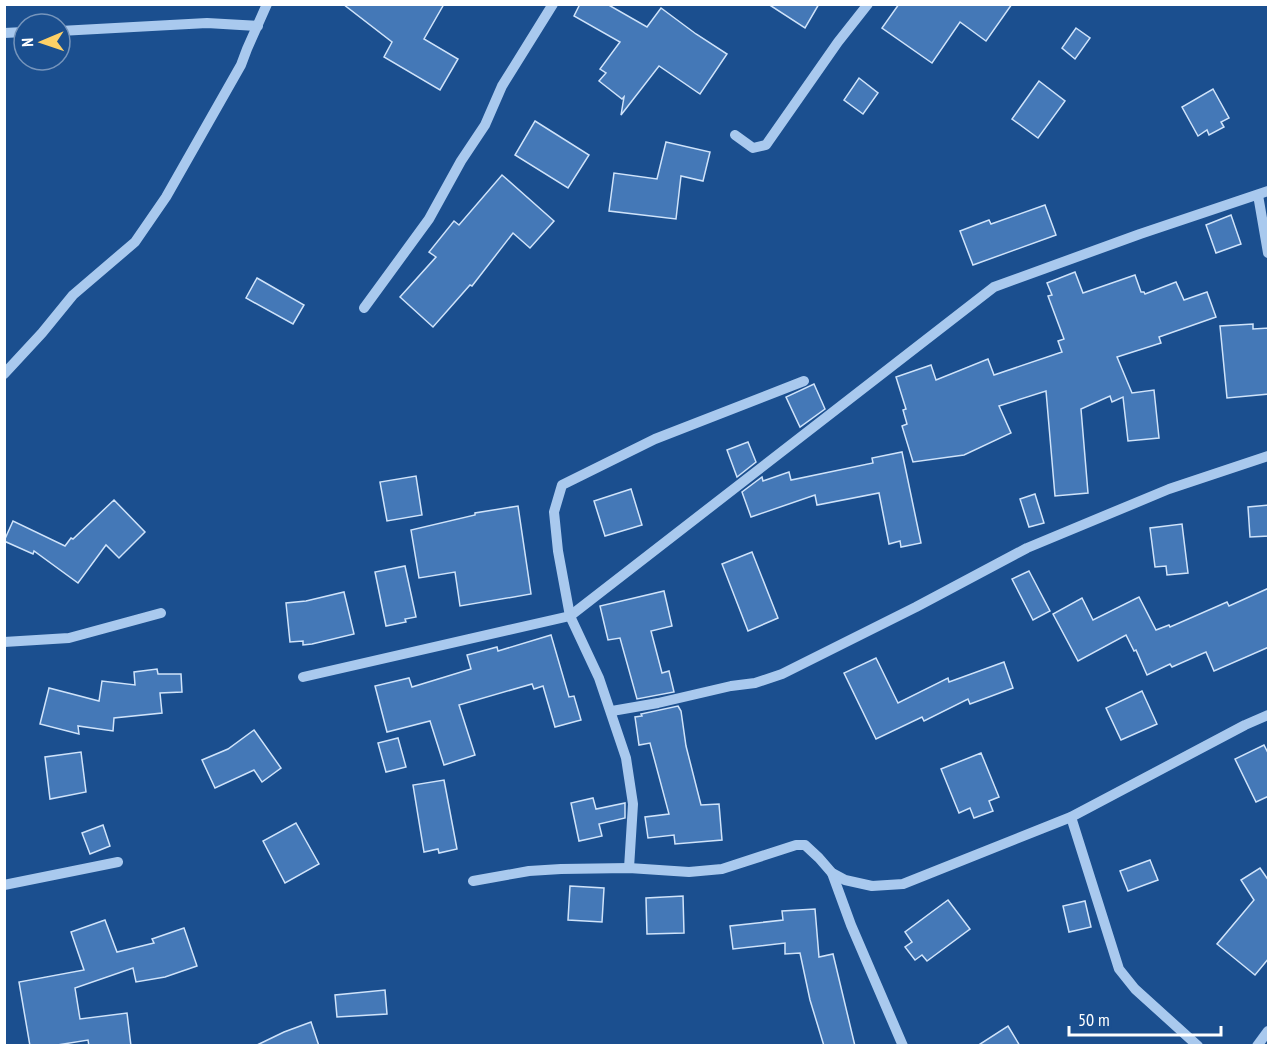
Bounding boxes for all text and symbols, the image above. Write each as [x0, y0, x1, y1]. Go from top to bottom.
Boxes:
north arrow [12, 12, 72, 72]
text: N [17, 38, 37, 47]
scale bar [1069, 999, 1220, 1037]
text: 50 m [1078, 1008, 1110, 1031]

